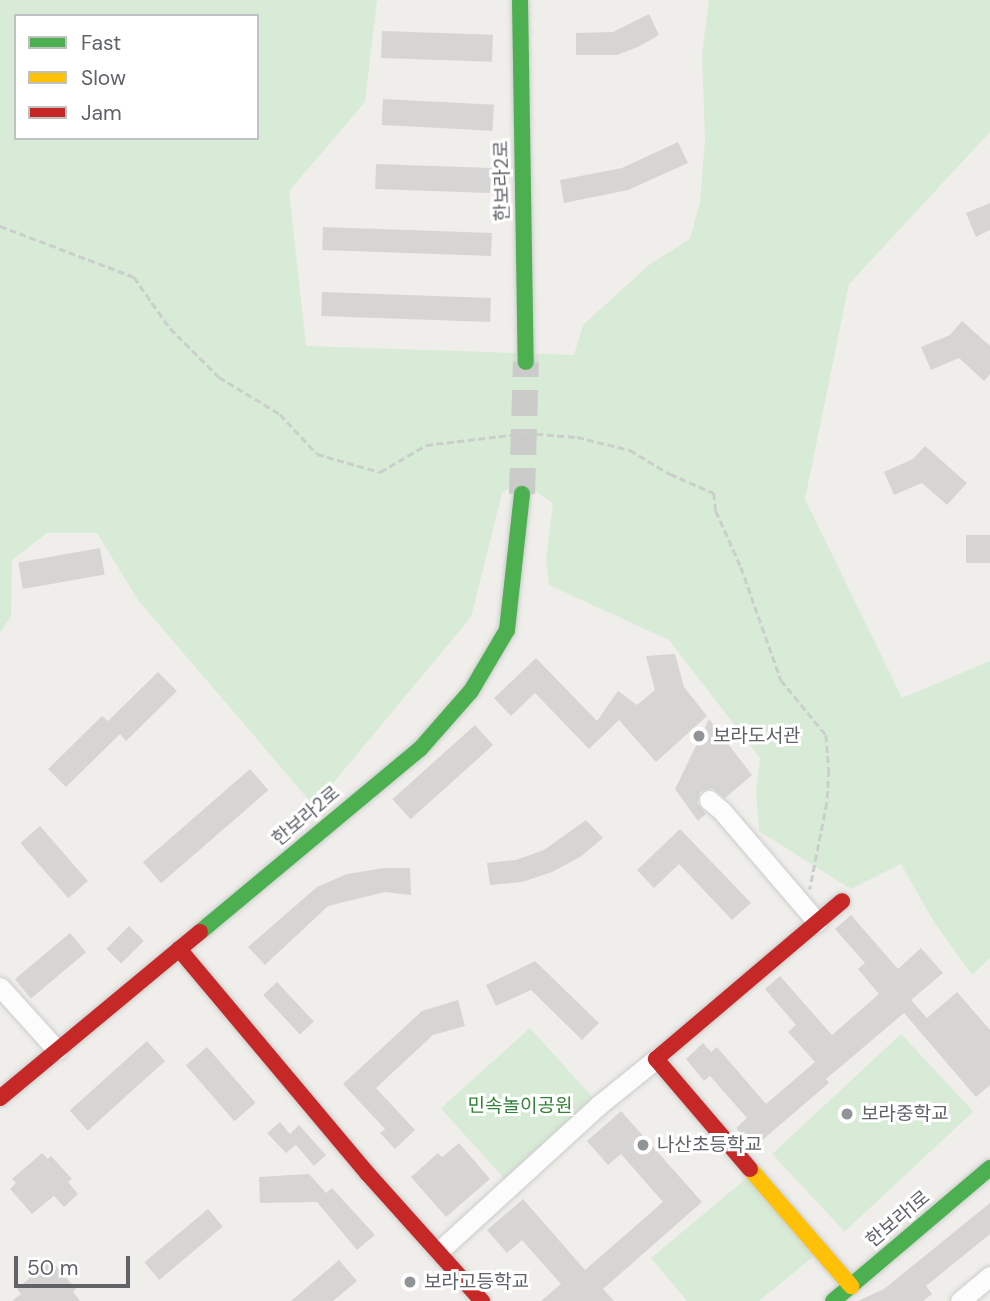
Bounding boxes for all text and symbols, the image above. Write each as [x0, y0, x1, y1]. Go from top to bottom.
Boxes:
legend [14, 14, 259, 140]
text: Fast [81, 29, 121, 57]
text: Slow [81, 64, 126, 92]
text: Jam [81, 99, 122, 127]
street label: 한보라2로 [490, 140, 514, 222]
place label: 보라도서관 [713, 725, 800, 747]
marker: 보라도서관 [691, 728, 707, 744]
street label: 한보라2로 [268, 781, 344, 851]
park label: 민속놀이공원 [468, 1095, 572, 1117]
place label: 보라중학교 [861, 1103, 948, 1125]
marker: 보라중학교 [839, 1106, 855, 1122]
place label: 나산초등학교 [657, 1134, 762, 1156]
marker: 나산초등학교 [635, 1137, 651, 1153]
street label: 한보라1로 [862, 1186, 934, 1252]
scale bar [18, 1242, 133, 1286]
text: 50 m [27, 1254, 78, 1282]
place label: 보라고등학교 [424, 1271, 529, 1293]
marker: 보라고등학교 [402, 1274, 418, 1290]

